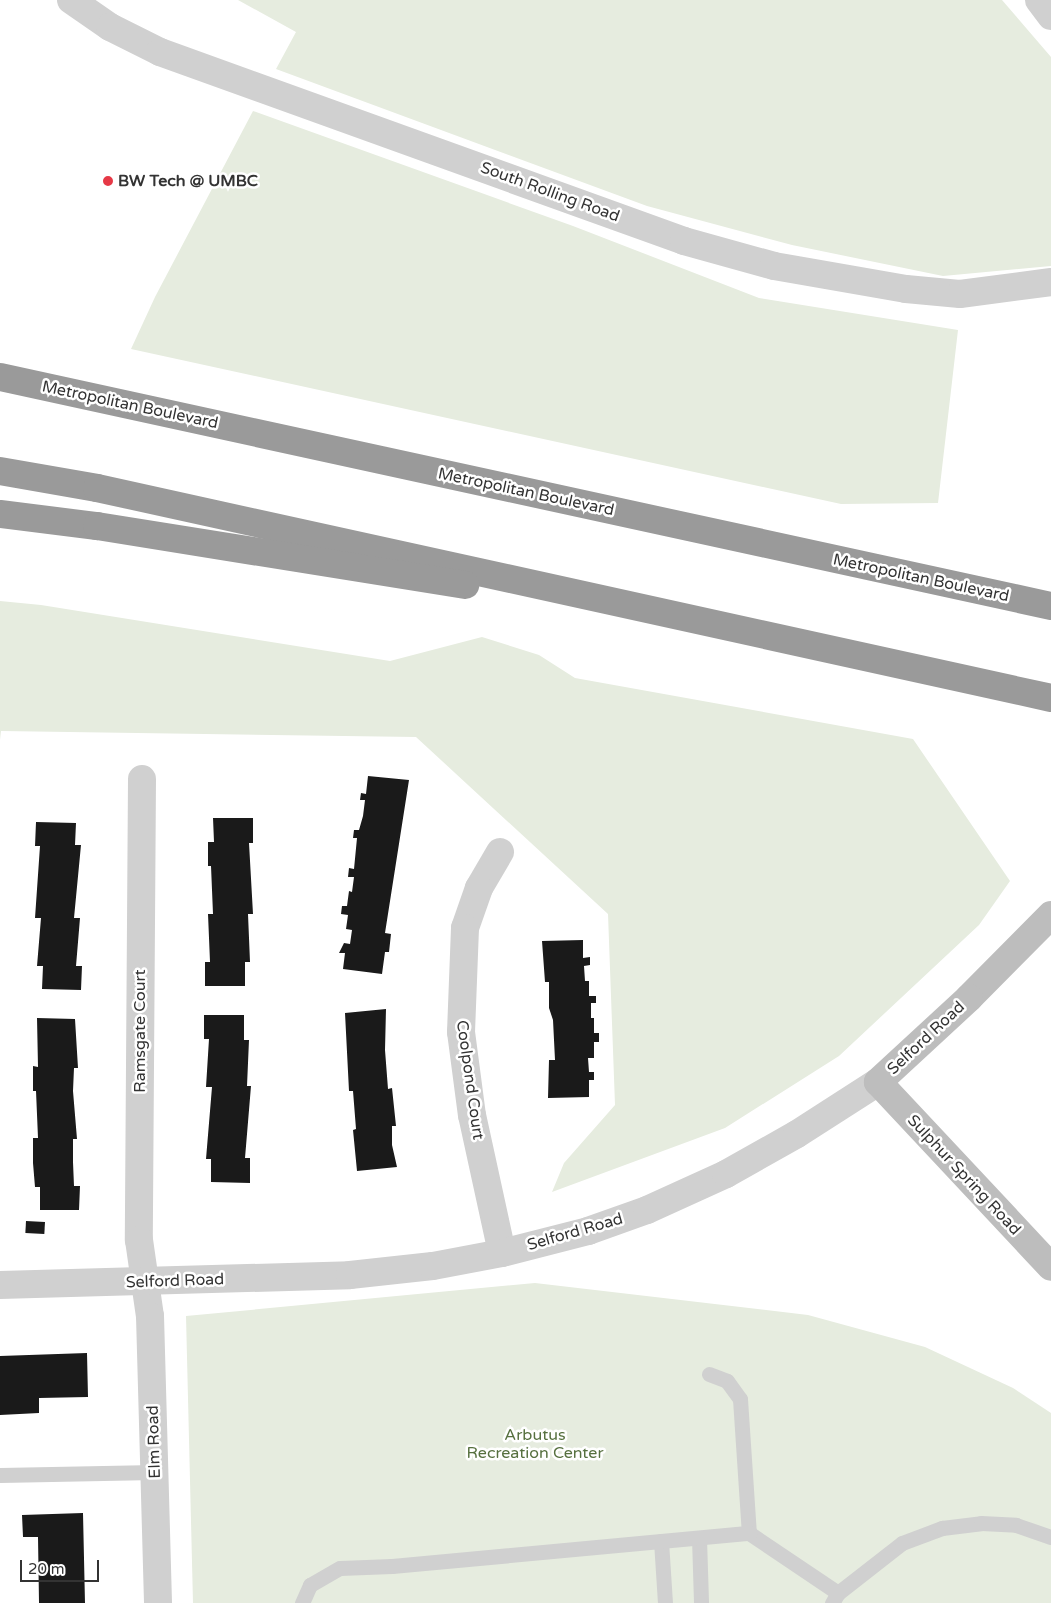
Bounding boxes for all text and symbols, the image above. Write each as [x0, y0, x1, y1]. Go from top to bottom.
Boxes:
street label: South Rolling Road [478, 158, 622, 226]
place label: BW Tech @ UMBC [118, 171, 258, 191]
marker: BW Tech @ UMBC [102, 175, 114, 187]
street label: Metropolitan Boulevard [40, 377, 220, 433]
street label: Metropolitan Boulevard [436, 464, 616, 520]
street label: Metropolitan Boulevard [831, 550, 1011, 606]
street label: Ramsgate Court [130, 969, 150, 1093]
street label: Selford Road [883, 997, 969, 1079]
street label: Coolpond Court [452, 1019, 488, 1141]
street label: Sulphur Spring Road [903, 1111, 1025, 1239]
street label: Selford Road [525, 1209, 625, 1255]
street label: Selford Road [125, 1270, 225, 1292]
street label: Elm Road [143, 1405, 165, 1479]
park label: Arbutus Recreation Center [466, 1425, 604, 1463]
scale bar [22, 1550, 101, 1582]
text: 20 m [28, 1560, 65, 1578]

